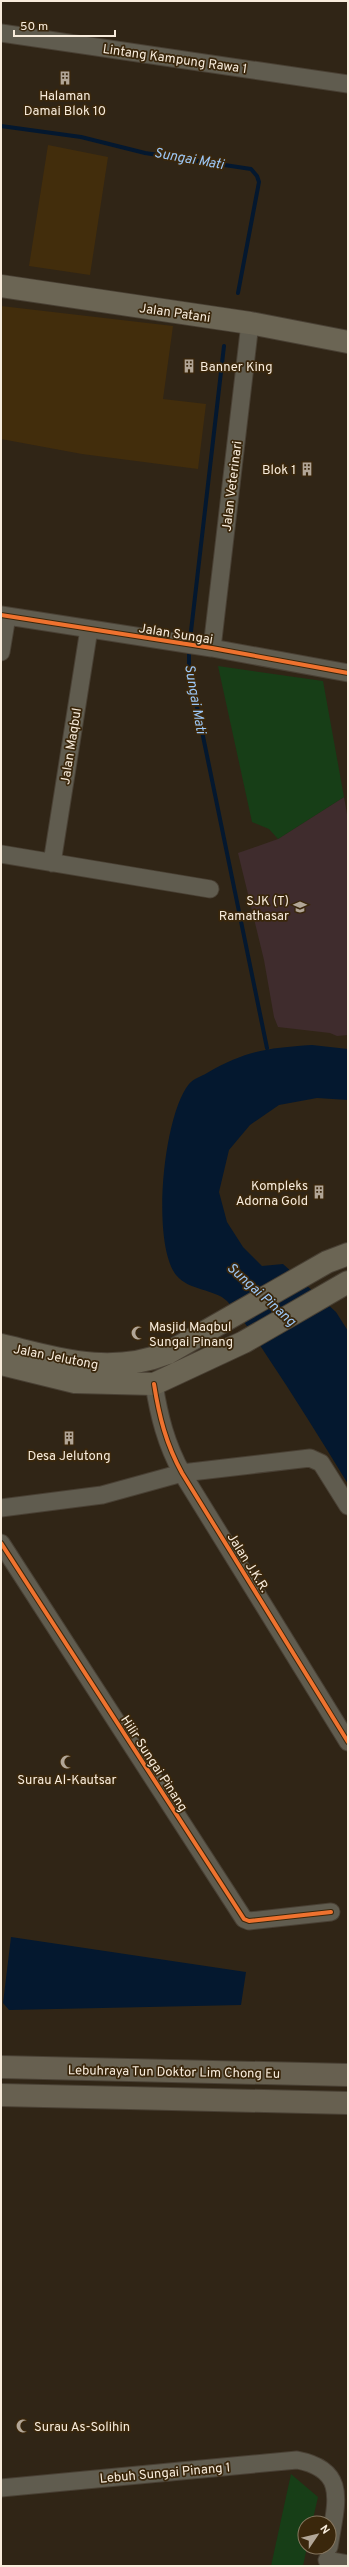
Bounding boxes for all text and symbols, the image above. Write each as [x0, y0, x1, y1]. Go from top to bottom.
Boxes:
scale bar [14, 12, 115, 38]
text: 50 m [20, 19, 48, 35]
street label: Lintang Kampung Rawa 1 [101, 42, 248, 78]
building icon: Halaman Damai Blok 10 [57, 70, 73, 86]
place label: Halaman Damai Blok 10 [24, 89, 106, 120]
water label: Sungai Mati [153, 145, 226, 174]
street label: Jalan Patani [138, 301, 211, 327]
building icon: Banner King [181, 358, 197, 374]
place label: Banner King [200, 360, 273, 376]
street label: Jalan Veterinari [219, 440, 246, 532]
building icon: Blok 1 [299, 461, 315, 477]
place label: Blok 1 [262, 463, 296, 479]
street label: Jalan Sungai [137, 621, 214, 649]
water label: Sungai Mati [180, 663, 209, 737]
street label: Jalan Maqbul [58, 707, 86, 786]
place label: SJK (T) Ramathasar [219, 894, 289, 925]
school or university icon: SJK (T) Ramathasar [292, 899, 308, 915]
place label: Kompleks Adorna Gold [236, 1179, 308, 1210]
building icon: Kompleks Adorna Gold [311, 1184, 327, 1200]
water label: Sungai Pinang [223, 1260, 299, 1331]
place label: Masjid Maqbul Sungai Pinang [149, 1320, 233, 1351]
mosque icon: Masjid Maqbul Sungai Pinang [130, 1325, 146, 1341]
street label: Jalan Jelutong [12, 1342, 100, 1374]
building icon: Desa Jelutong [61, 1430, 77, 1446]
place label: Desa Jelutong [27, 1449, 111, 1465]
street label: Jalan J.K.R. [223, 1530, 272, 1596]
street label: Hilir Sungai Pinang [116, 1713, 190, 1815]
mosque icon: Surau Al-Kautsar [59, 1754, 75, 1770]
place label: Surau Al-Kautsar [17, 1773, 117, 1789]
street label: Lebuhraya Tun Doktor Lim Chong Eu [68, 2063, 280, 2083]
mosque icon: Surau As-Solihin [15, 2418, 31, 2434]
place label: Surau As-Solihin [34, 2420, 130, 2436]
street label: Lebuh Sungai Pinang 1 [99, 2460, 231, 2488]
north arrow [297, 2515, 337, 2555]
text: N [316, 2523, 332, 2537]

